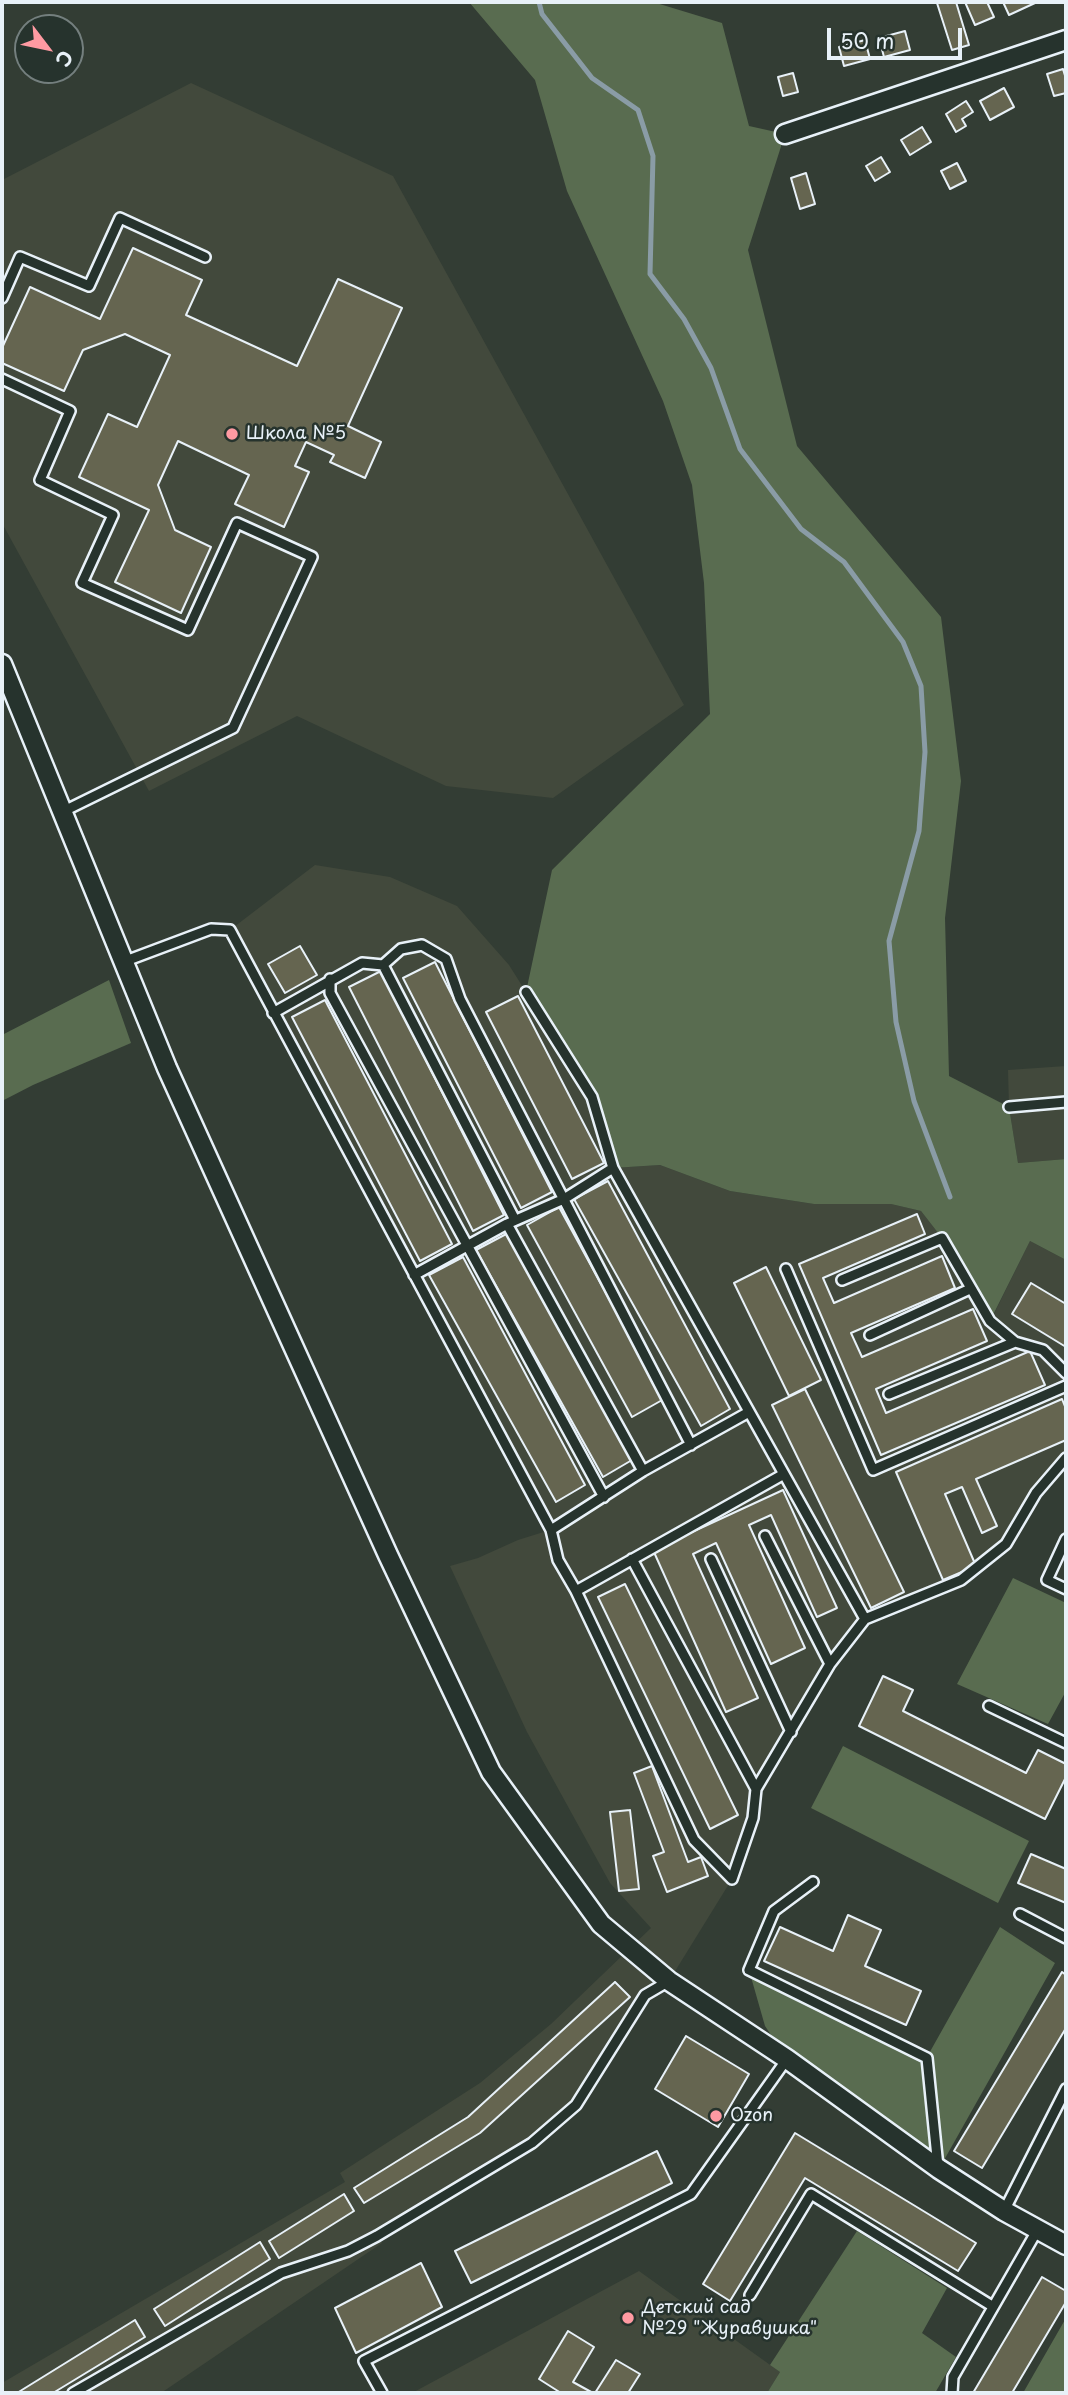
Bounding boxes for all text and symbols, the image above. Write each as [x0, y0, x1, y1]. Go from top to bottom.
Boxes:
north arrow [14, 14, 84, 84]
scale bar [830, 14, 965, 58]
text: 50 m [840, 24, 894, 56]
text: С [49, 46, 81, 73]
place label: Школа №5 [246, 423, 346, 445]
marker: Школа №5 [224, 426, 240, 442]
place label: Ozon [730, 2105, 773, 2127]
marker: Ozon [708, 2108, 724, 2124]
place label: Детский сад №29 "Журавушка" [642, 2297, 817, 2340]
marker: Детский сад №29 "Журавушка" [620, 2310, 636, 2326]

